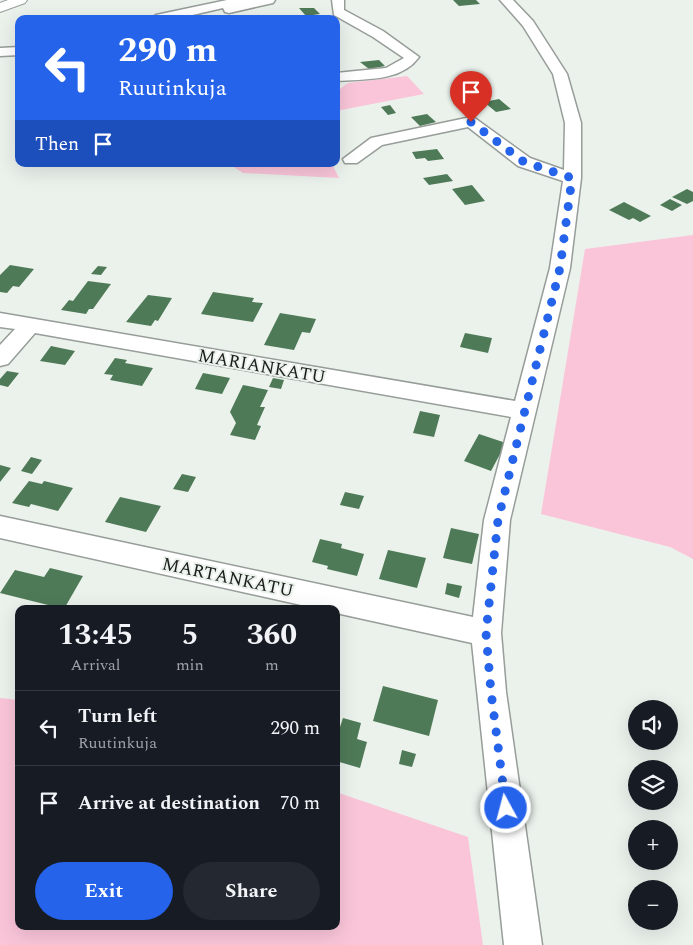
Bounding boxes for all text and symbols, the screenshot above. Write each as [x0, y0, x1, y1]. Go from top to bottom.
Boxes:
text: 290 m [118, 24, 217, 77]
icon: left [35, 35, 100, 100]
pin [450, 71, 492, 122]
text: Ruutinkuja [118, 72, 227, 105]
icon: arrive [457, 78, 485, 106]
text: Then [35, 130, 79, 159]
icon: arrive [89, 130, 117, 158]
street label: MARIANKATU [196, 342, 328, 391]
street label: MARTANKATU [160, 550, 296, 605]
text: 13:45 [58, 612, 133, 658]
text: 5 [181, 612, 198, 658]
text: 360 [247, 612, 297, 658]
text: Arrival [71, 653, 120, 677]
text: min [176, 653, 204, 677]
text: m [265, 653, 279, 677]
map controls [628, 700, 678, 930]
button: sound [628, 700, 678, 750]
text: Turn left [78, 702, 157, 731]
icon: left [35, 714, 63, 742]
text: 290 m [270, 714, 320, 743]
text: Ruutinkuja [78, 731, 157, 755]
button: layers [628, 760, 678, 810]
position arrow [479, 781, 531, 833]
icon: arrive [35, 789, 63, 817]
text: Arrive at destination [78, 789, 260, 818]
text: 70 m [280, 789, 320, 818]
button: + [628, 820, 678, 870]
button: Exit [35, 862, 173, 920]
button: Share [183, 862, 320, 920]
button: − [628, 880, 678, 930]

